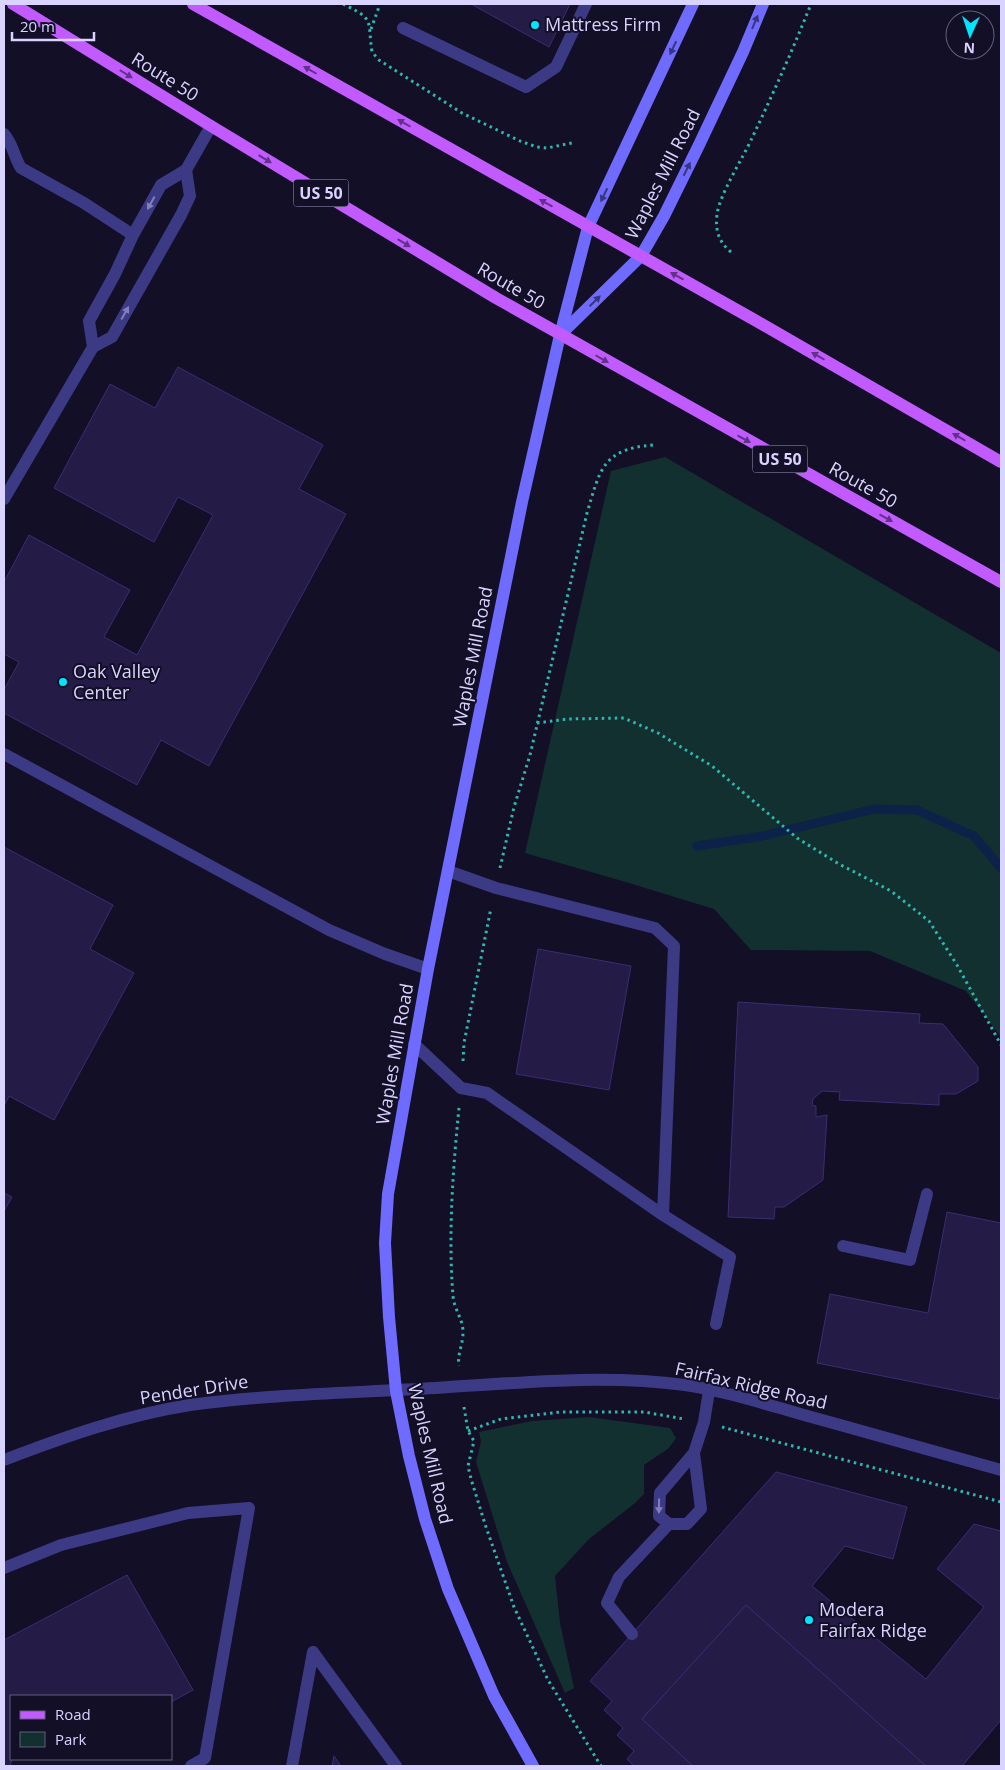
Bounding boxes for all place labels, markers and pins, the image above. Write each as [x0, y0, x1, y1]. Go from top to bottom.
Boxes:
place label: Mattress Firm [545, 12, 661, 36]
marker: Mattress Firm [529, 19, 541, 31]
place label: Oak Valley Center [73, 659, 161, 704]
marker: Oak Valley Center [57, 676, 69, 688]
place label: Modera Fairfax Ridge [819, 1597, 927, 1642]
marker: Modera Fairfax Ridge [803, 1614, 815, 1626]

